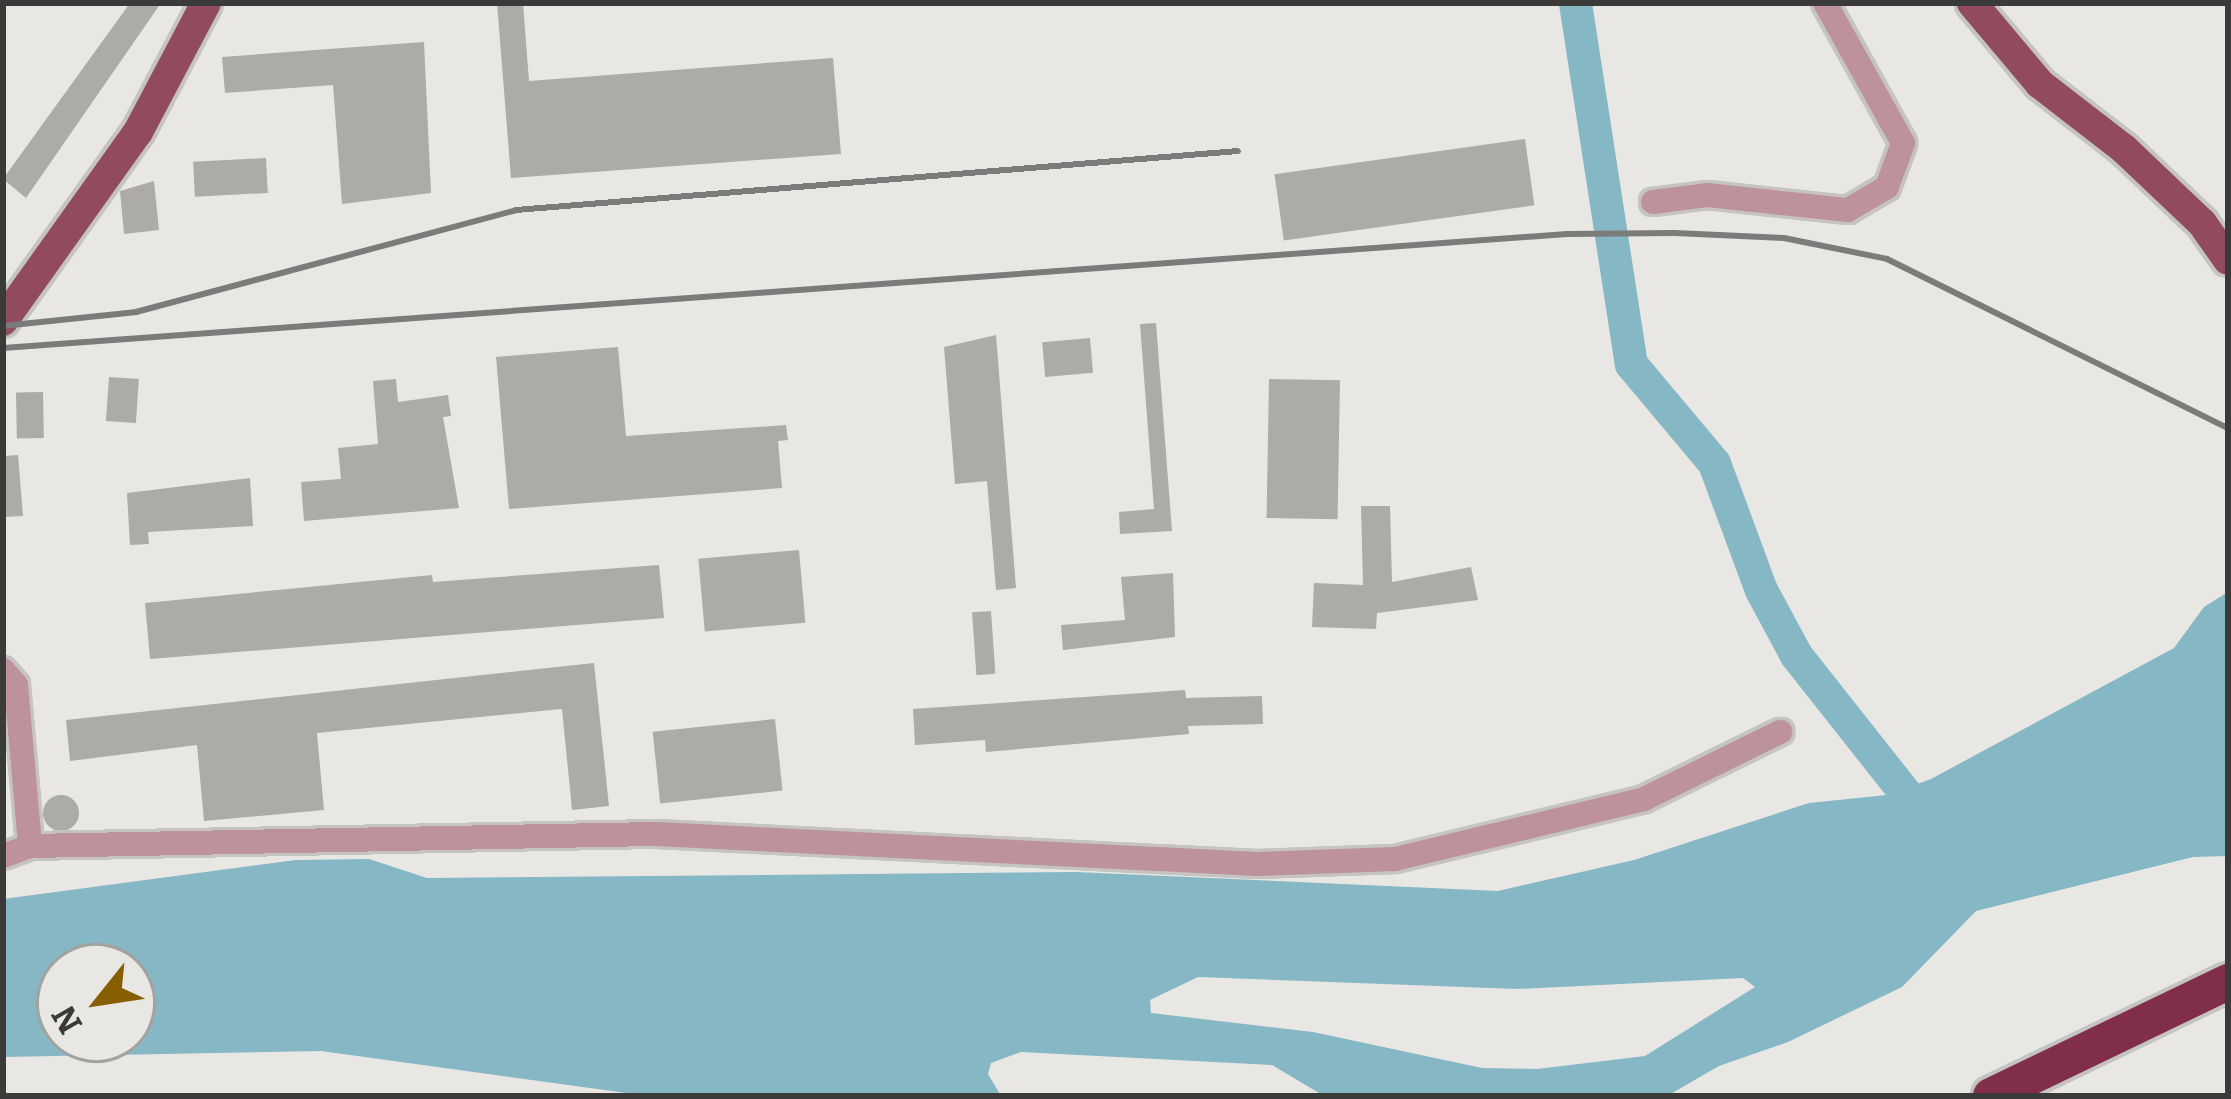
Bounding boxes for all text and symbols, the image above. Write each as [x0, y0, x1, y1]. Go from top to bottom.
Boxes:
north arrow [36, 943, 156, 1063]
text: N [44, 998, 91, 1041]

